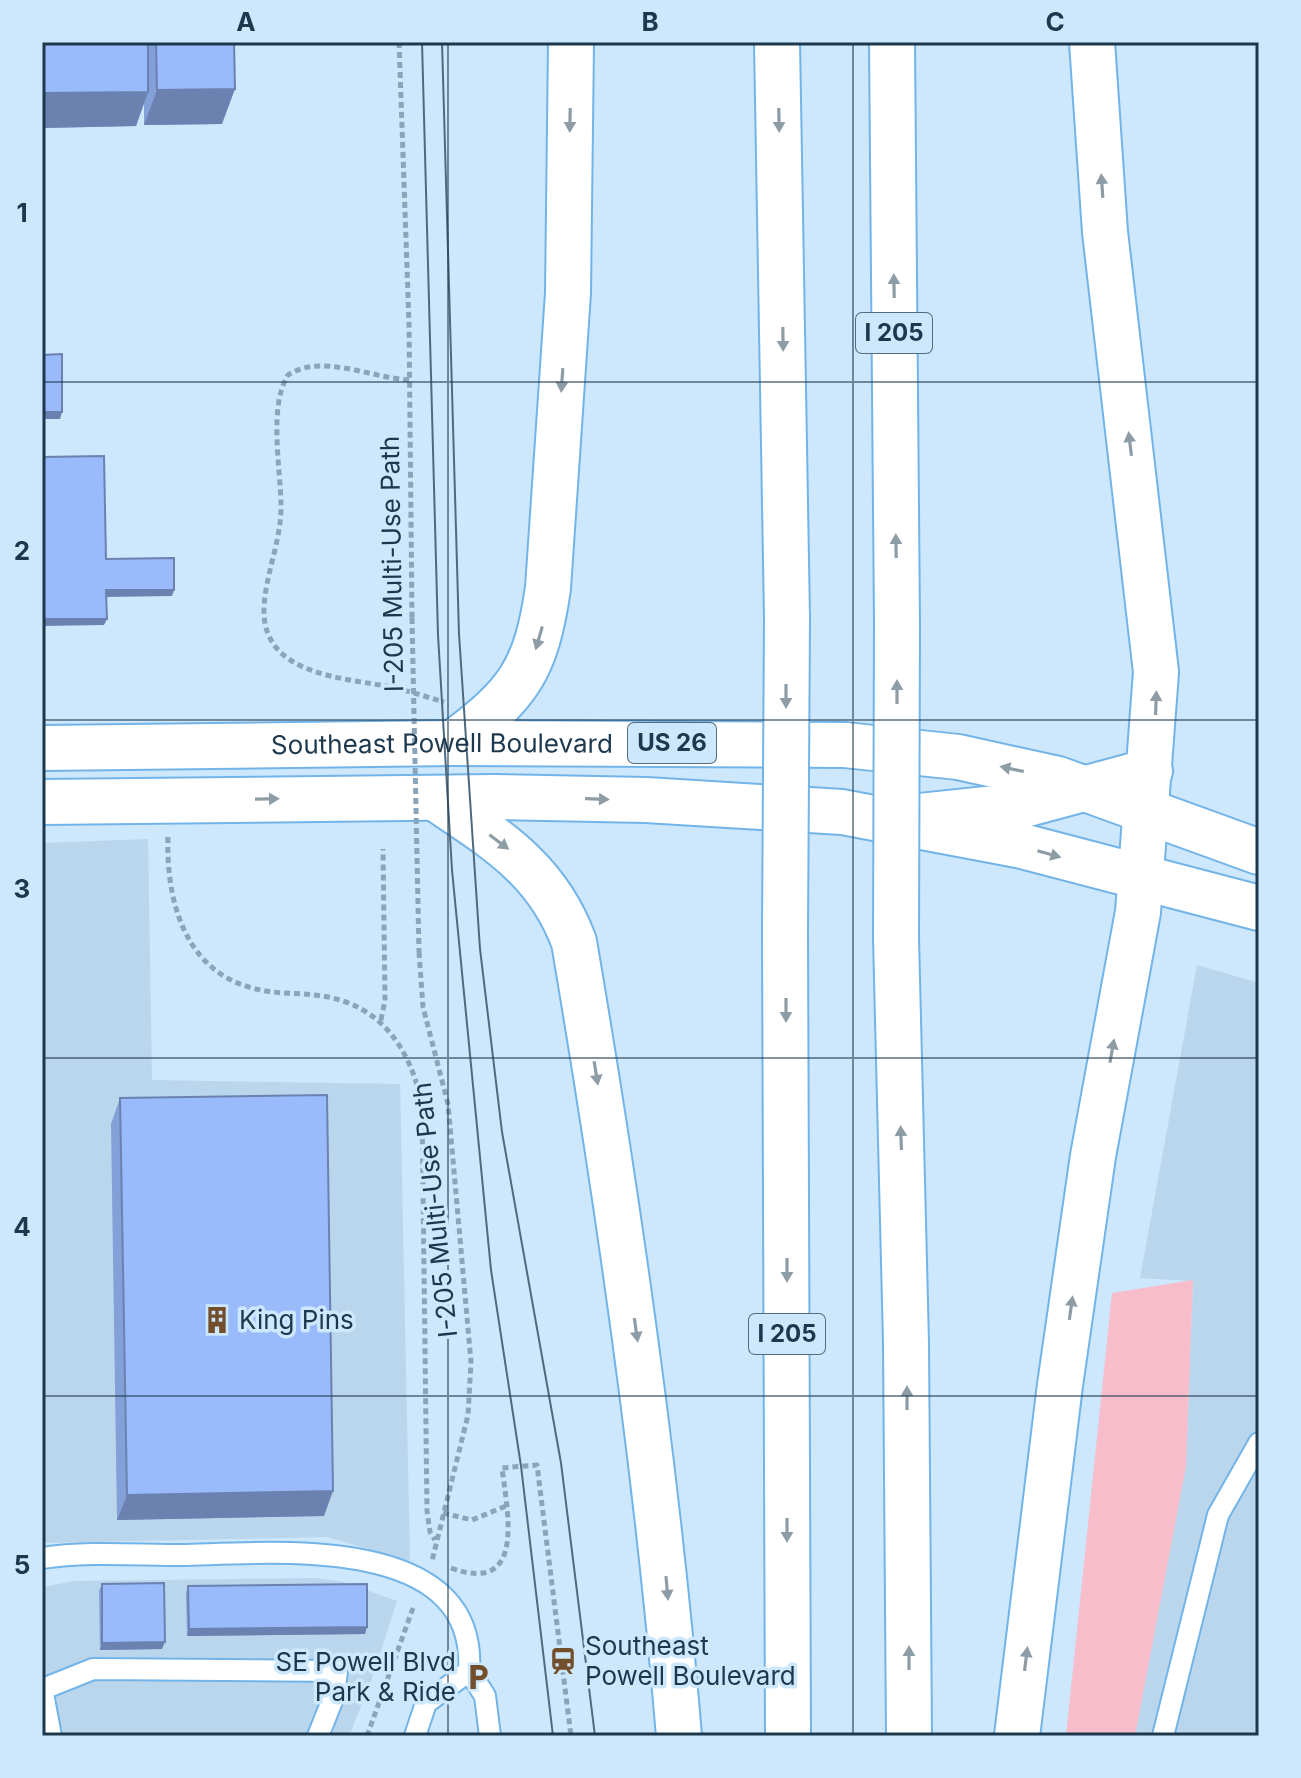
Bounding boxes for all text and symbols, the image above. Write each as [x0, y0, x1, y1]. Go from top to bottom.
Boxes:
text: A [236, 6, 256, 37]
text: B [641, 6, 659, 37]
text: C [1045, 6, 1065, 37]
one-way arrow [564, 108, 576, 133]
one-way arrow [773, 108, 785, 133]
one-way arrow [1095, 173, 1108, 198]
text: 1 [16, 197, 28, 228]
one-way arrow [888, 273, 900, 298]
road number: I 205 [856, 313, 932, 353]
one-way arrow [777, 327, 790, 352]
one-way arrow [555, 368, 568, 393]
one-way arrow [1123, 432, 1136, 457]
street label: I-205 Multi-Use Path [374, 436, 409, 692]
one-way arrow [890, 533, 902, 558]
text: 2 [14, 535, 30, 566]
one-way arrow [532, 627, 545, 651]
one-way arrow [891, 679, 903, 704]
one-way arrow [780, 684, 792, 709]
one-way arrow [1149, 690, 1162, 715]
road number: US 26 [628, 723, 716, 763]
street label: Southeast Powell Boulevard [271, 727, 613, 760]
one-way arrow [999, 762, 1024, 775]
one-way arrow [585, 792, 610, 805]
one-way arrow [255, 793, 280, 806]
one-way arrow [489, 834, 509, 850]
one-way arrow [1037, 848, 1061, 861]
text: 3 [14, 873, 30, 904]
one-way arrow [780, 998, 792, 1023]
one-way arrow [1107, 1039, 1119, 1064]
one-way arrow [591, 1061, 603, 1086]
street label: I-205 Multi-Use Path [406, 1081, 463, 1339]
one-way arrow [895, 1125, 907, 1150]
text: 4 [13, 1211, 31, 1242]
one-way arrow [780, 1258, 793, 1283]
one-way arrow [1065, 1295, 1078, 1320]
place label: King Pins [239, 1304, 354, 1335]
building icon: King Pins [202, 1305, 232, 1335]
road number: I 205 [749, 1314, 825, 1354]
one-way arrow [630, 1318, 643, 1343]
one-way arrow [901, 1385, 913, 1410]
one-way arrow [781, 1518, 794, 1543]
text: 5 [14, 1549, 30, 1580]
one-way arrow [661, 1576, 674, 1601]
place label: Southeast Powell Boulevard [585, 1630, 796, 1691]
one-way arrow [903, 1645, 915, 1670]
place label: SE Powell Blvd Park & Ride [275, 1646, 456, 1707]
station icon: Southeast Powell Boulevard [548, 1646, 578, 1676]
one-way arrow [1020, 1646, 1033, 1671]
parking icon: SE Powell Blvd Park & Ride [463, 1662, 493, 1692]

